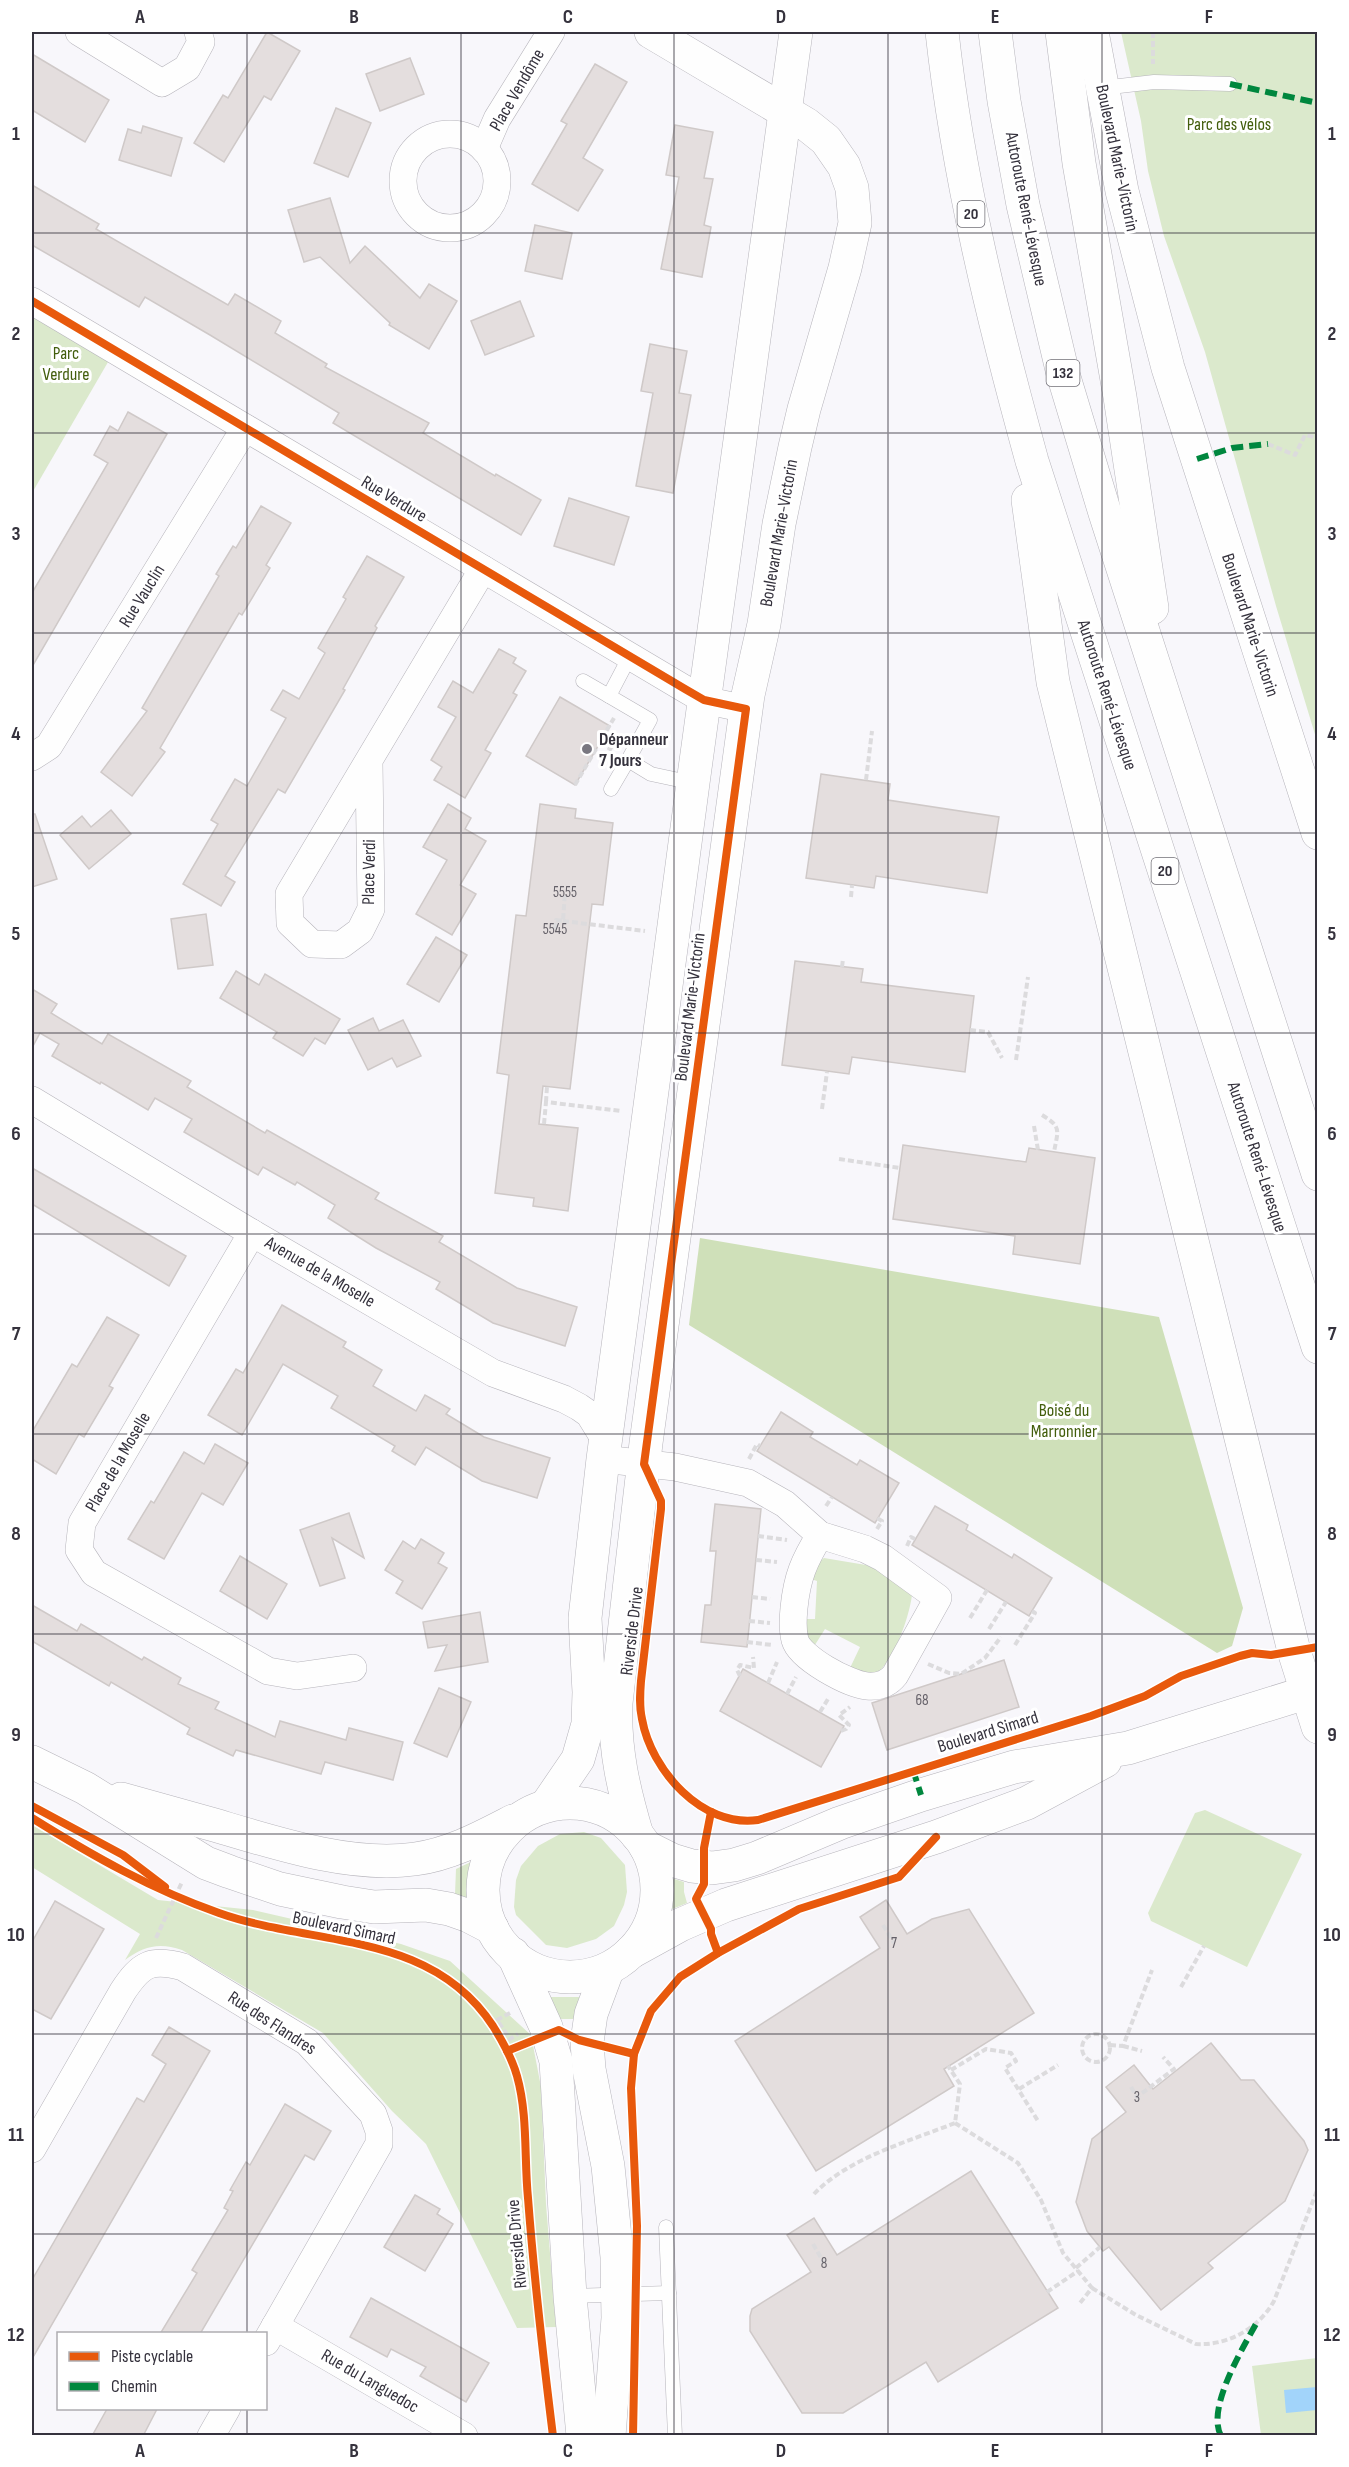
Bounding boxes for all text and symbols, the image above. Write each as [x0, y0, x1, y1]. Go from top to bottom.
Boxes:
text: A [134, 5, 145, 29]
text: B [349, 5, 359, 29]
text: C [563, 5, 573, 29]
text: D [776, 5, 786, 29]
text: E [991, 5, 999, 29]
text: F [1205, 5, 1213, 29]
street label: Place Vendôme [485, 45, 549, 135]
street label: Boulevard Marie-Victorin [1091, 83, 1143, 233]
park label: Parc des vélos [1187, 114, 1271, 135]
text: 1 [12, 122, 20, 146]
text: 1 [1328, 122, 1336, 146]
street label: Autoroute René-Lévesque [1001, 129, 1051, 288]
road number: 20 [958, 201, 984, 227]
text: 2 [12, 322, 20, 346]
text: 2 [1328, 322, 1336, 346]
park label: Parc Verdure [43, 343, 89, 385]
road number: 132 [1046, 360, 1080, 386]
street label: Boulevard Marie-Victorin [756, 458, 802, 608]
street label: Rue Verdure [357, 471, 431, 527]
text: 3 [12, 522, 21, 546]
text: 3 [1328, 522, 1337, 546]
street label: Boulevard Marie-Victorin [1217, 551, 1283, 699]
street label: Rue Vauclin [115, 561, 169, 631]
street label: Autoroute René-Lévesque [1073, 616, 1141, 773]
text: 4 [11, 722, 21, 746]
text: 4 [1327, 722, 1337, 746]
place label: Dépanneur 7 Jours [599, 729, 669, 771]
marker: Dépanneur 7 Jours [580, 742, 594, 756]
street label: Place Verdi [358, 839, 380, 905]
road number: 20 [1152, 858, 1178, 884]
house number: 5555 [553, 883, 577, 902]
house number: 5545 [543, 920, 567, 939]
text: 5 [12, 922, 21, 946]
text: 5 [1328, 922, 1337, 946]
street label: Boulevard Marie-Victorin [670, 932, 710, 1082]
street label: Autoroute René-Lévesque [1223, 1078, 1291, 1235]
text: 6 [11, 1122, 21, 1146]
text: 6 [1327, 1122, 1337, 1146]
street label: Avenue de la Moselle [260, 1232, 379, 1312]
text: 7 [12, 1322, 21, 1346]
text: 7 [1328, 1322, 1337, 1346]
park label: Boisé du Marronnier [1031, 1400, 1097, 1442]
street label: Place de la Moselle [81, 1408, 155, 1516]
text: 8 [11, 1522, 21, 1546]
text: 8 [1327, 1522, 1337, 1546]
street label: Riverside Drive [616, 1585, 648, 1677]
house number: 68 [915, 1691, 929, 1710]
street label: Boulevard Simard [935, 1707, 1041, 1757]
text: 9 [11, 1723, 21, 1747]
text: 9 [1327, 1723, 1337, 1747]
street label: Boulevard Simard [291, 1907, 397, 1949]
text: 10 [7, 1923, 25, 1947]
text: 10 [1323, 1923, 1341, 1947]
house number: 7 [891, 1934, 897, 1953]
street label: Rue des Flandres [224, 1987, 320, 2059]
house number: 3 [1134, 2088, 1140, 2107]
text: 11 [8, 2123, 24, 2147]
text: 11 [1324, 2123, 1340, 2147]
street label: Riverside Drive [503, 2199, 531, 2289]
house number: 8 [821, 2254, 827, 2273]
text: 12 [8, 2323, 24, 2347]
text: 12 [1324, 2323, 1340, 2347]
legend [57, 2332, 267, 2410]
street label: Rue du Languedoc [317, 2345, 423, 2417]
text: Piste cyclable [111, 2346, 193, 2367]
text: Chemin [111, 2376, 157, 2397]
text: A [134, 2439, 145, 2463]
text: B [349, 2439, 359, 2463]
text: C [563, 2439, 573, 2463]
text: D [776, 2439, 786, 2463]
text: E [991, 2439, 999, 2463]
text: F [1205, 2439, 1213, 2463]

